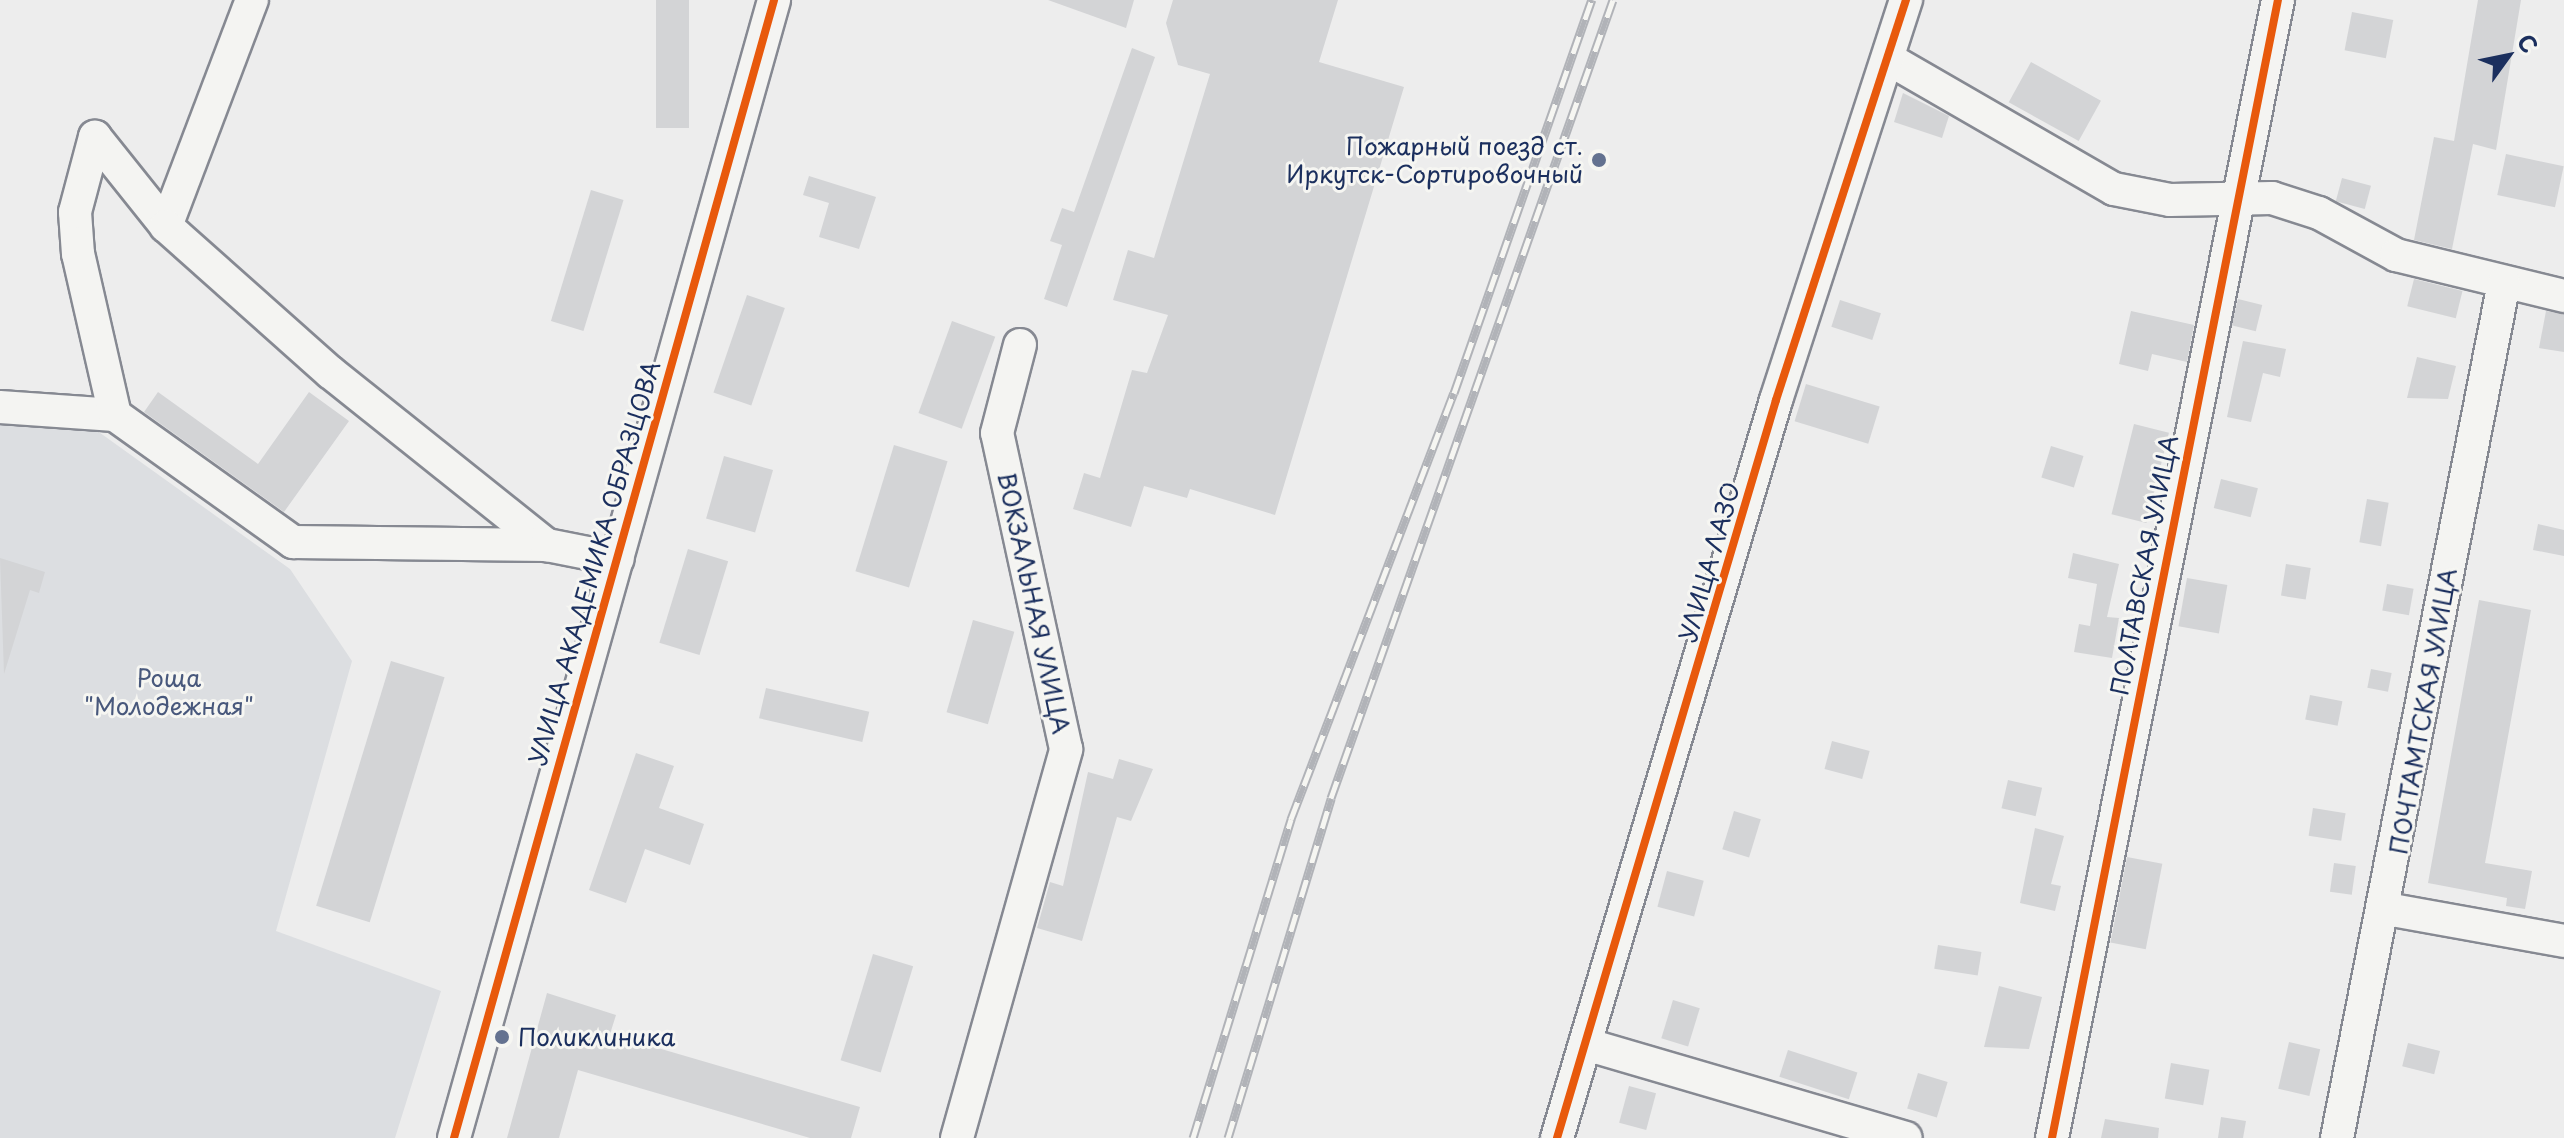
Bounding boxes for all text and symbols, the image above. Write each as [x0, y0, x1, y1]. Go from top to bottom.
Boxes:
north arrow [2468, 16, 2548, 96]
text: С [2510, 27, 2547, 59]
place label: Пожарный поезд ст. Иркутск-Сортировочный [1287, 132, 1583, 188]
marker: Пожарный поезд ст. Иркутск-Сортировочный [1590, 151, 1608, 169]
street label: УЛИЦА АКАДЕМИКА ОБРАЗЦОВА [522, 356, 666, 770]
street label: ПОЛТАВСКАЯ УЛИЦА [2105, 433, 2183, 697]
street label: ВОКЗАЛЬНАЯ УЛИЦА [992, 470, 1076, 736]
street label: УЛИЦА ЛАЗО [1672, 478, 1746, 646]
street label: ПОЧТАМТСКАЯ УЛИЦА [2384, 566, 2462, 856]
park label: Роща "Молодежная" [84, 664, 254, 720]
place label: Поликлиника [518, 1023, 675, 1051]
marker: Поликлиника [493, 1028, 511, 1046]

